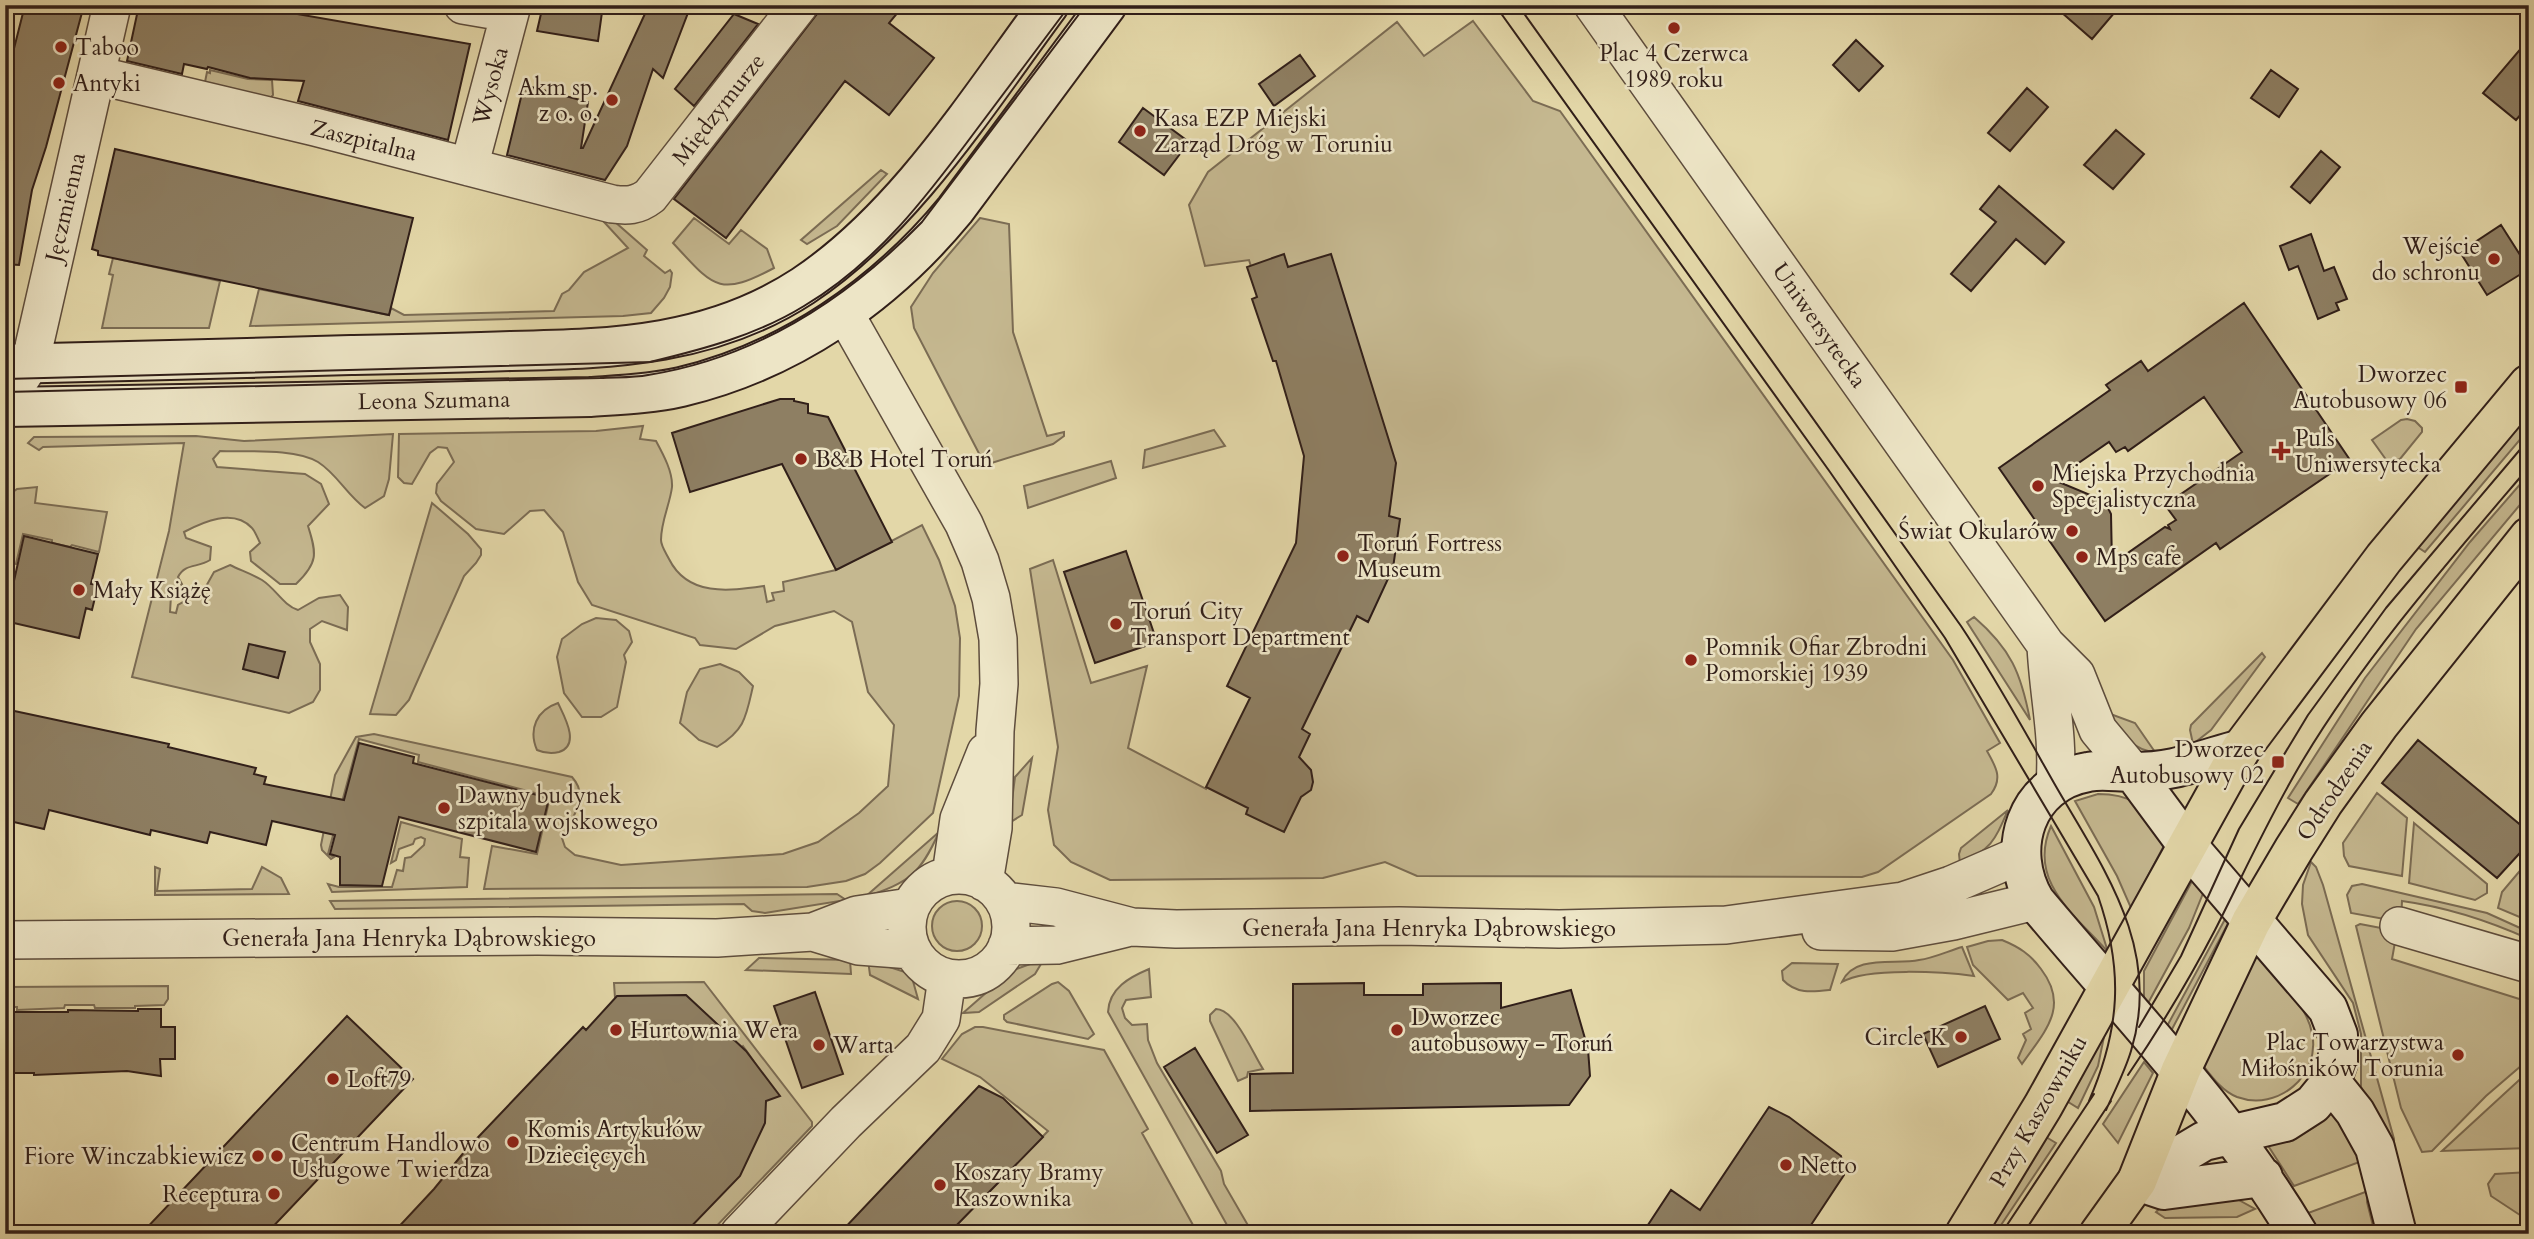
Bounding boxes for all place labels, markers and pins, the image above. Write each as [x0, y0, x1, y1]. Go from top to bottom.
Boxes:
marker: Plac 4 Czerwca 1989 roku [1666, 20, 1682, 36]
place label: Taboo [75, 32, 139, 63]
place label: Plac 4 Czerwca 1989 roku [1599, 38, 1749, 95]
marker: Taboo [53, 39, 69, 55]
place label: Antyki [73, 68, 141, 99]
place label: Akm sp. z o. o. [518, 72, 598, 129]
marker: Antyki [51, 75, 67, 91]
marker: Akm sp. z o. o. [604, 92, 620, 108]
place label: Kasa EZP Miejski Zarząd Dróg w Toruniu [1154, 103, 1393, 160]
marker: Kasa EZP Miejski Zarząd Dróg w Toruniu [1132, 123, 1148, 139]
place label: Wejście do schronu [2372, 231, 2480, 288]
marker: Wejście do schronu [2486, 251, 2502, 267]
place label: Dworzec Autobusowy 06 [2293, 359, 2447, 416]
marker: Dworzec Autobusowy 06 [2453, 379, 2469, 395]
place label: Puls Uniwersytecka [2295, 423, 2441, 480]
marker: Puls Uniwersytecka [2273, 443, 2289, 459]
place label: B&B Hotel Toruń [815, 444, 994, 475]
marker: B&B Hotel Toruń [793, 451, 809, 467]
place label: Miejska Przychodnia Specjalistyczna [2052, 458, 2255, 515]
marker: Miejska Przychodnia Specjalistyczna [2030, 478, 2046, 494]
place label: Świat Okularów [1898, 515, 2059, 547]
marker: Świat Okularów [2064, 523, 2080, 539]
place label: Toruń Fortress Museum [1357, 528, 1502, 585]
place label: Mps cafe [2096, 542, 2182, 573]
marker: Toruń Fortress Museum [1335, 548, 1351, 564]
marker: Mps cafe [2074, 549, 2090, 565]
place label: Mały Książę [93, 575, 211, 606]
marker: Mały Książę [71, 582, 87, 598]
place label: Toruń City Transport Department [1130, 596, 1350, 653]
marker: Toruń City Transport Department [1108, 616, 1124, 632]
place label: Pomnik Ofiar Zbrodni Pomorskiej 1939 [1705, 632, 1927, 689]
marker: Pomnik Ofiar Zbrodni Pomorskiej 1939 [1683, 652, 1699, 668]
place label: Dworzec Autobusowy 02 [2110, 734, 2264, 791]
marker: Dworzec Autobusowy 02 [2270, 754, 2286, 770]
place label: Dawny budynek szpitala wojskowego [458, 780, 658, 837]
marker: Dawny budynek szpitala wojskowego [436, 800, 452, 816]
place label: Dworzec autobusowy - Toruń [1411, 1002, 1615, 1059]
place label: Hurtownia Wera [630, 1015, 798, 1046]
marker: Hurtownia Wera [608, 1022, 624, 1038]
marker: Dworzec autobusowy - Toruń [1389, 1022, 1405, 1038]
place label: Circle K [1864, 1022, 1948, 1053]
place label: Plac Towarzystwa Miłośników Torunia [2241, 1027, 2444, 1084]
marker: Circle K [1953, 1029, 1969, 1045]
place label: Warta [832, 1030, 894, 1061]
marker: Warta [811, 1037, 827, 1053]
marker: Plac Towarzystwa Miłośników Torunia [2450, 1047, 2466, 1063]
place label: Loft79 [347, 1064, 411, 1095]
marker: Loft79 [325, 1071, 341, 1087]
place label: Komis Artykułów Dziecięcych [527, 1114, 703, 1171]
place label: Centrum Handlowo Usługowe Twierdza [291, 1128, 490, 1185]
marker: Komis Artykułów Dziecięcych [505, 1134, 521, 1150]
place label: Fiore Winczabkiewicz [24, 1141, 244, 1172]
marker: Fiore Winczabkiewicz [250, 1148, 266, 1164]
marker: Centrum Handlowo Usługowe Twierdza [269, 1148, 285, 1164]
place label: Netto [1800, 1150, 1857, 1181]
place label: Koszary Bramy Kaszownika [954, 1157, 1104, 1214]
marker: Netto [1778, 1157, 1794, 1173]
marker: Koszary Bramy Kaszownika [932, 1177, 948, 1193]
place label: Receptura [162, 1179, 260, 1210]
marker: Receptura [266, 1186, 282, 1202]

